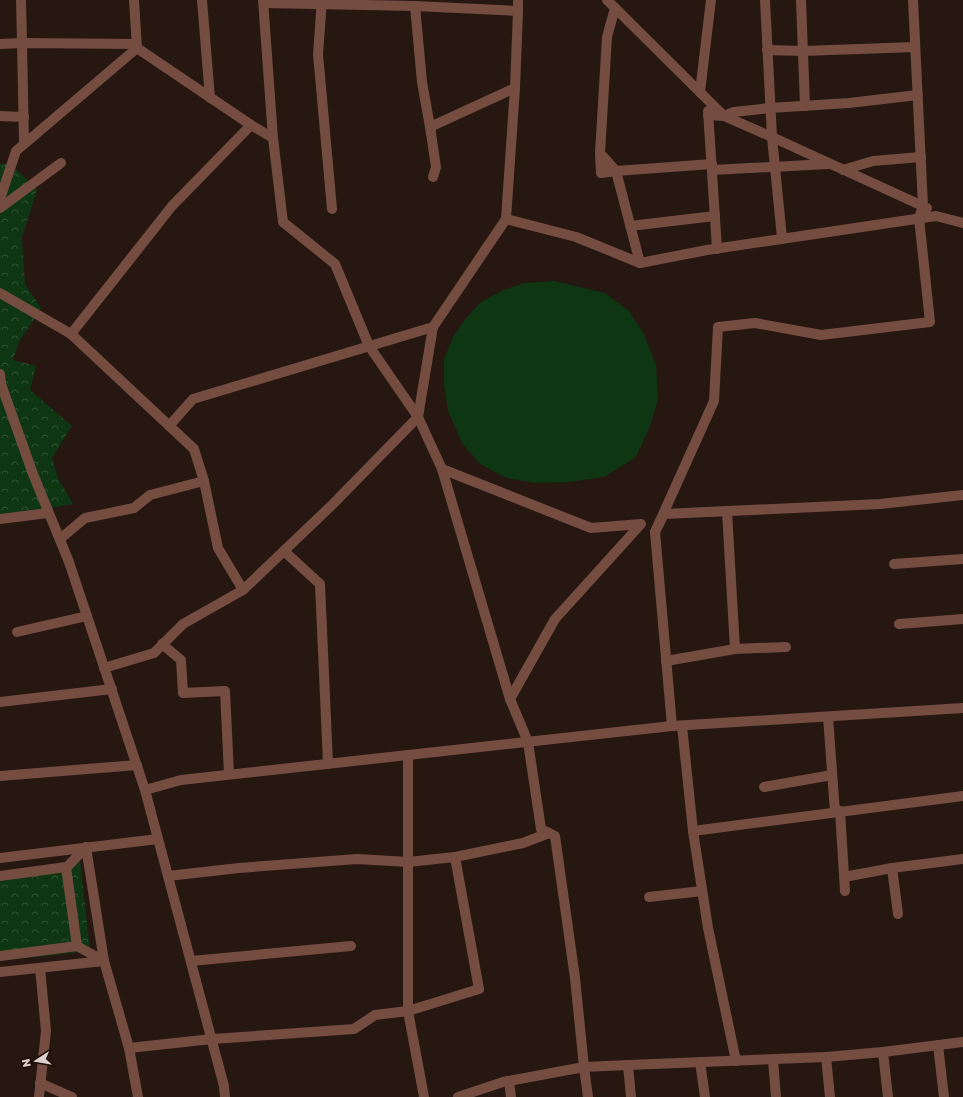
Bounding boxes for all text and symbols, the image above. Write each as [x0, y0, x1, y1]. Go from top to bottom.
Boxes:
north arrow [16, 1041, 56, 1081]
text: N [19, 1058, 33, 1069]

